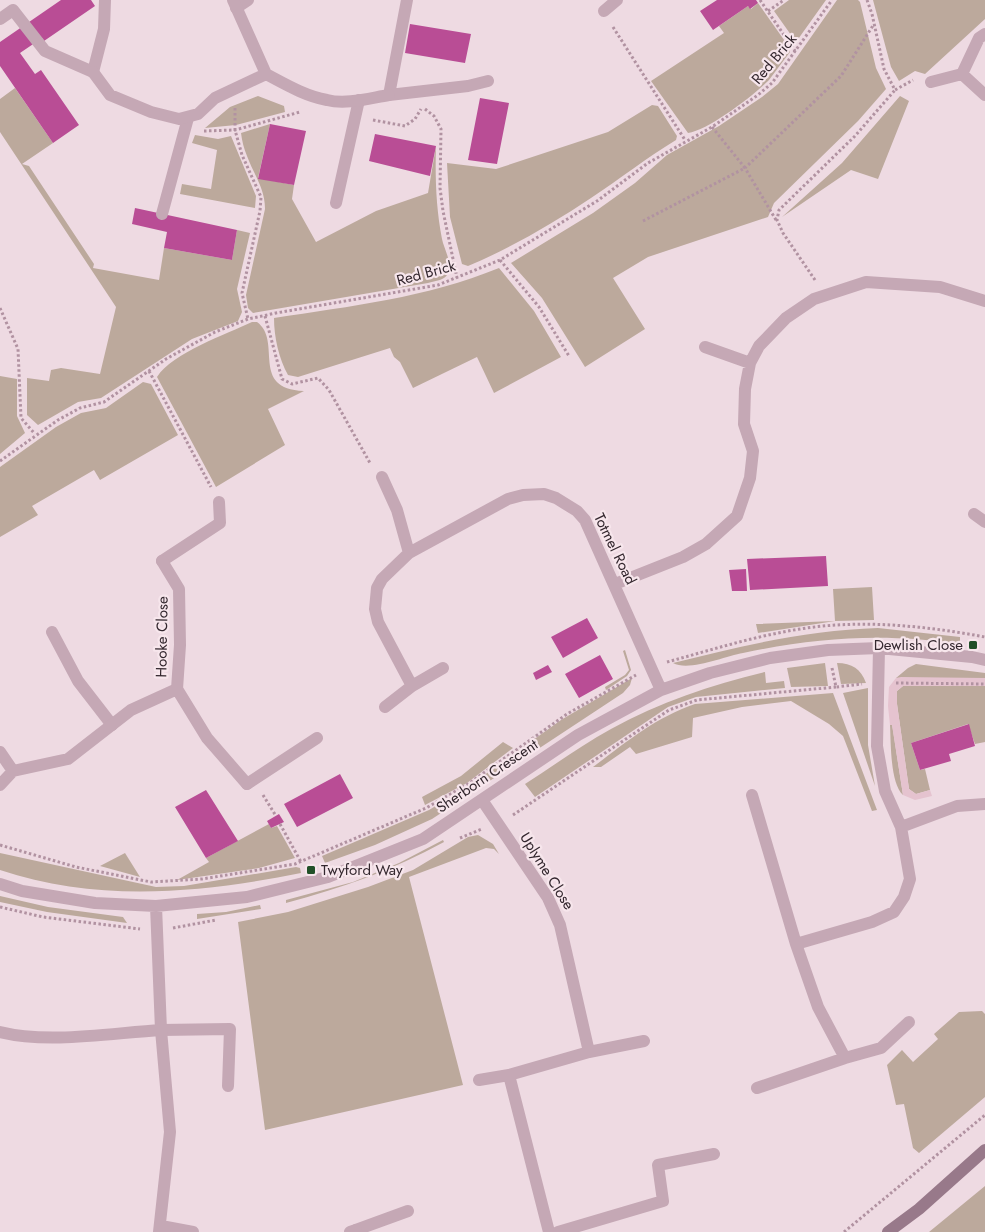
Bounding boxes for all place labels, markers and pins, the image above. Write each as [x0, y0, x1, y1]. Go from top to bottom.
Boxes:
place label: Dewlish Close [874, 634, 963, 656]
marker: Dewlish Close [967, 639, 979, 651]
place label: Twyford Way [321, 859, 403, 881]
marker: Twyford Way [305, 864, 317, 876]

